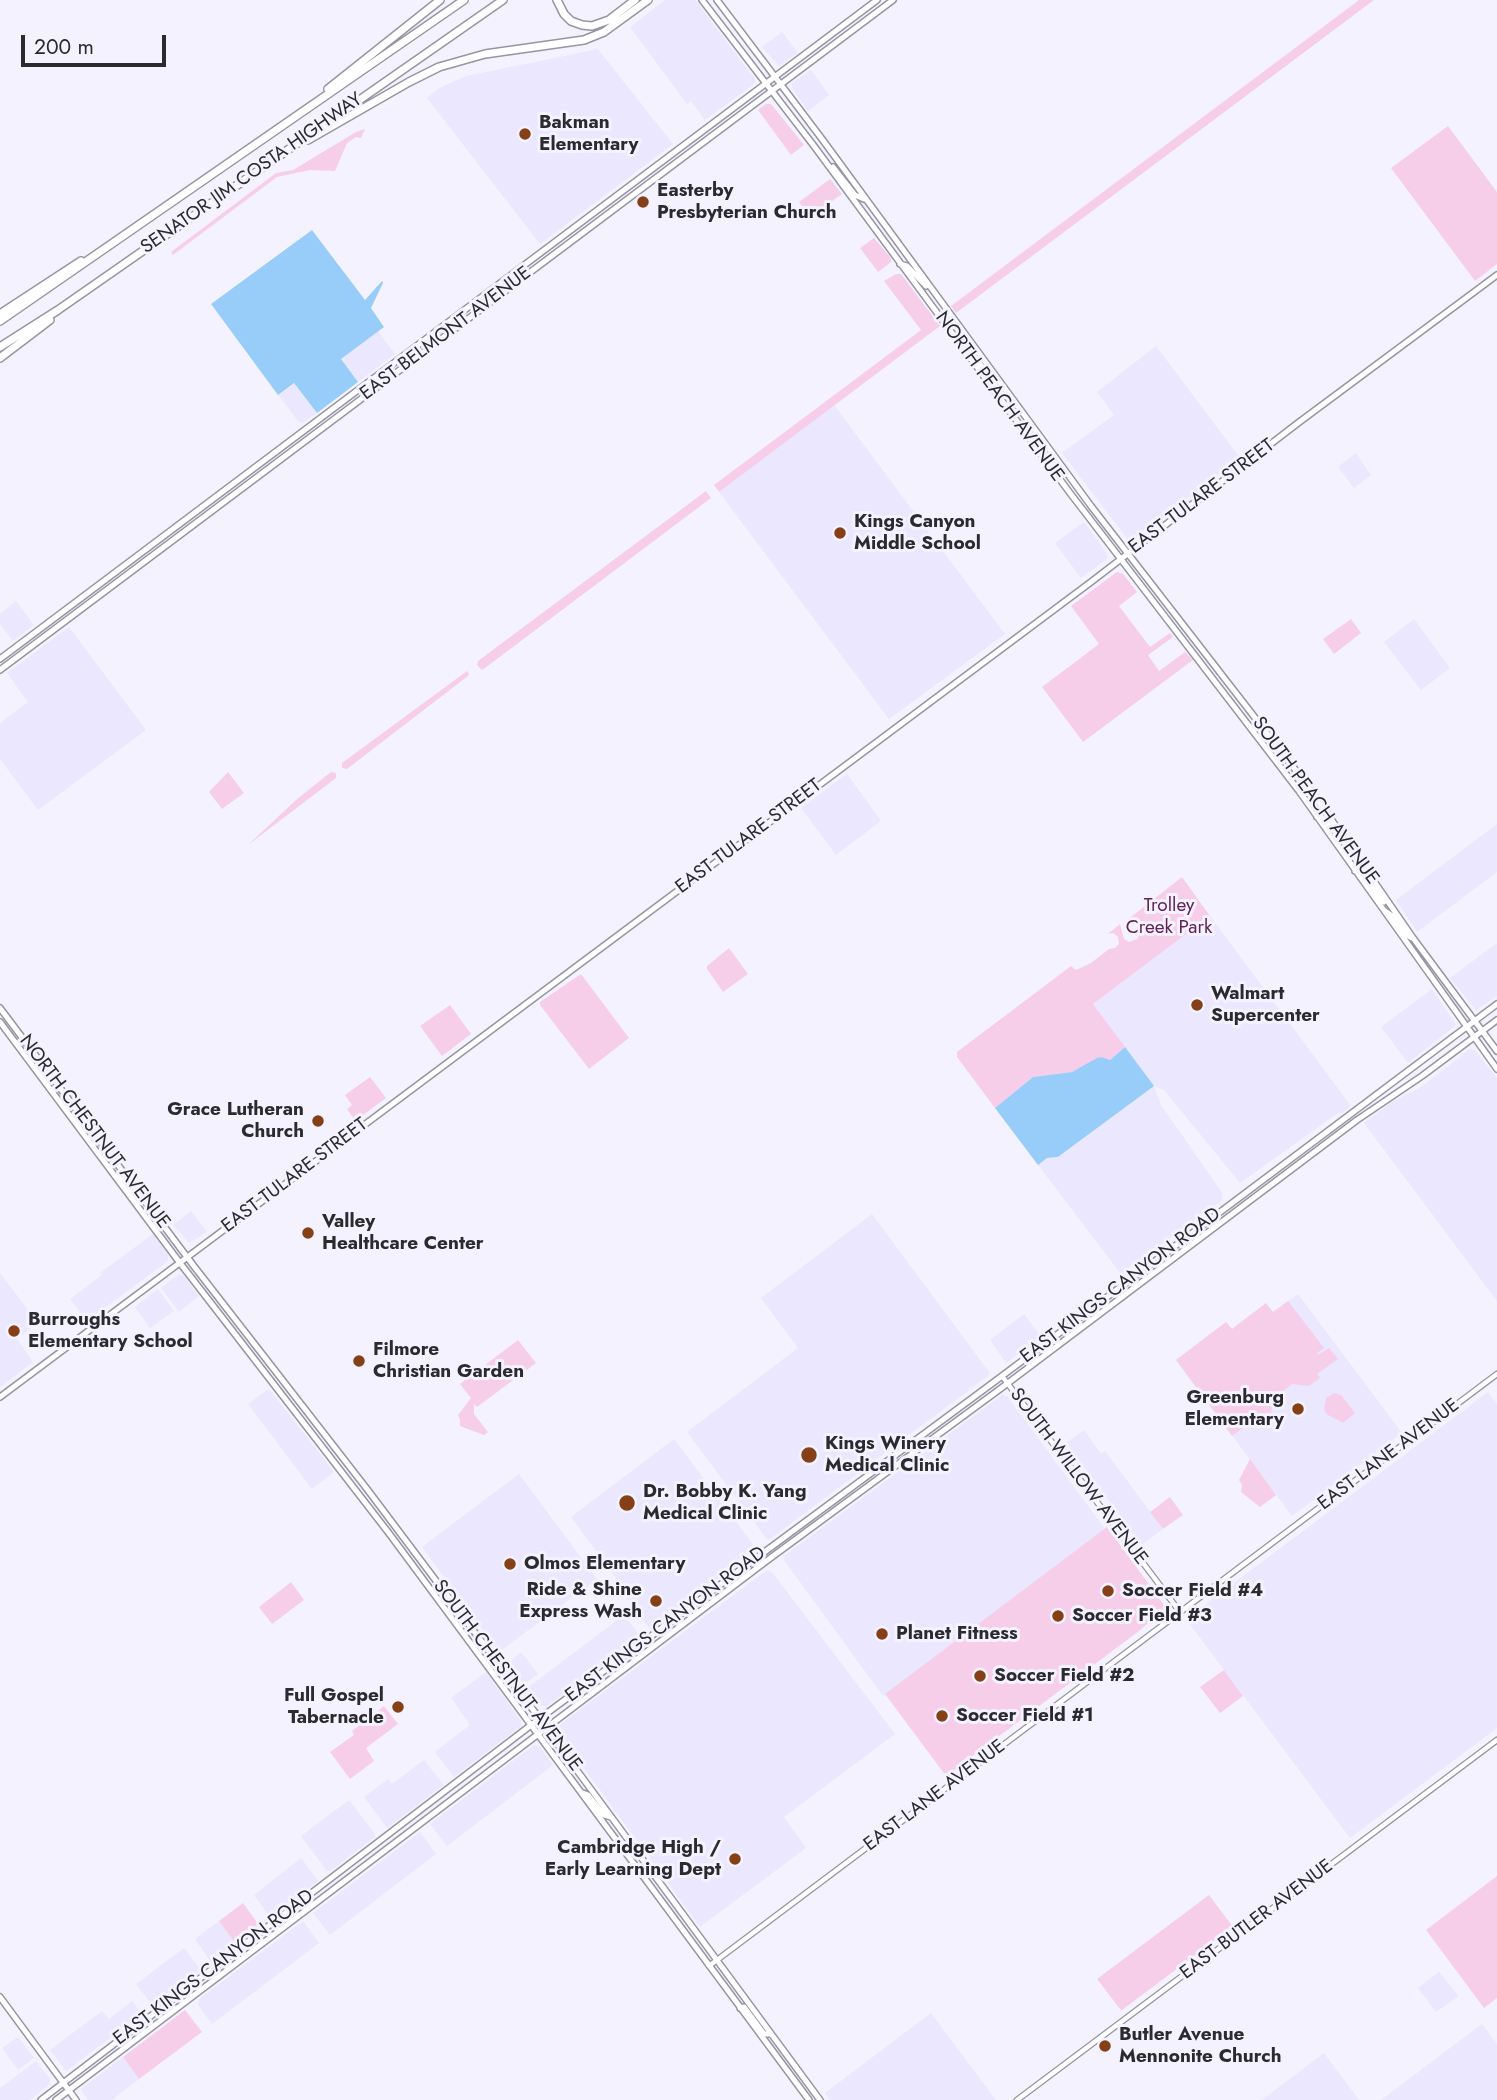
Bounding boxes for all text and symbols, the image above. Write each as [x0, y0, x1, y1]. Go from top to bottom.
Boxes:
scale bar [24, 21, 170, 65]
text: 200 m [34, 32, 94, 62]
street label: SENATOR JIM COSTA HIGHWAY [137, 89, 367, 259]
place label: Bakman Elementary [539, 112, 638, 156]
marker: Bakman Elementary [517, 126, 533, 142]
place label: Easterby Presbyterian Church [657, 180, 836, 224]
marker: Easterby Presbyterian Church [635, 194, 651, 210]
street label: EAST BELMONT AVENUE [356, 262, 536, 406]
street label: NORTH PEACH AVENUE [930, 308, 1068, 486]
street label: EAST TULARE STREET [1125, 435, 1279, 559]
place label: Kings Canyon Middle School [854, 511, 981, 555]
marker: Kings Canyon Middle School [832, 525, 848, 541]
street label: SOUTH PEACH AVENUE [1247, 713, 1383, 889]
street label: EAST TULARE STREET [672, 775, 826, 899]
park label: Trolley Creek Park [1126, 895, 1212, 939]
place label: Walmart Supercenter [1211, 983, 1320, 1027]
marker: Walmart Supercenter [1189, 997, 1205, 1013]
street label: NORTH CHESTNUT AVENUE [14, 1031, 174, 1233]
place label: Grace Lutheran Church [167, 1099, 304, 1143]
marker: Grace Lutheran Church [310, 1113, 326, 1129]
street label: EAST TULARE STREET [218, 1114, 372, 1238]
street label: EAST KINGS CANYON ROAD [1016, 1203, 1226, 1369]
place label: Valley Healthcare Center [322, 1211, 484, 1255]
marker: Valley Healthcare Center [300, 1225, 316, 1241]
place label: Burroughs Elementary School [28, 1309, 193, 1353]
marker: Burroughs Elementary School [6, 1323, 22, 1339]
place label: Filmore Christian Garden [373, 1339, 524, 1383]
marker: Filmore Christian Garden [351, 1353, 367, 1369]
street label: SOUTH WILLOW AVENUE [1004, 1384, 1152, 1570]
place label: Greenburg Elementary [1185, 1387, 1284, 1431]
street label: EAST LANE AVENUE [1314, 1394, 1464, 1516]
marker: Greenburg Elementary [1290, 1401, 1306, 1417]
place label: Kings Winery Medical Clinic [825, 1433, 949, 1477]
marker: Kings Winery Medical Clinic [799, 1445, 819, 1465]
place label: Dr. Bobby K. Yang Medical Clinic [643, 1481, 806, 1525]
marker: Dr. Bobby K. Yang Medical Clinic [617, 1493, 637, 1513]
street label: EAST KINGS CANYON ROAD [561, 1542, 771, 1708]
place label: Olmos Elementary [524, 1553, 685, 1575]
marker: Olmos Elementary [502, 1556, 518, 1572]
street label: SOUTH CHESTNUT AVENUE [428, 1576, 586, 1776]
place label: Ride & Shine Express Wash [519, 1579, 642, 1623]
place label: Soccer Field #4 [1122, 1580, 1263, 1602]
marker: Soccer Field #4 [1100, 1583, 1116, 1599]
marker: Ride & Shine Express Wash [648, 1593, 664, 1609]
place label: Soccer Field #3 [1072, 1605, 1212, 1627]
marker: Soccer Field #3 [1050, 1608, 1066, 1624]
place label: Planet Fitness [896, 1623, 1018, 1645]
marker: Planet Fitness [874, 1626, 890, 1642]
place label: Soccer Field #2 [994, 1665, 1135, 1687]
marker: Soccer Field #2 [972, 1668, 988, 1684]
place label: Full Gospel Tabernacle [284, 1685, 384, 1729]
marker: Full Gospel Tabernacle [390, 1699, 406, 1715]
place label: Soccer Field #1 [956, 1705, 1094, 1727]
marker: Soccer Field #1 [934, 1708, 950, 1724]
street label: EAST LANE AVENUE [860, 1735, 1010, 1857]
place label: Cambridge High / Early Learning Dept [545, 1837, 721, 1881]
marker: Cambridge High / Early Learning Dept [727, 1851, 743, 1867]
street label: EAST BUTLER AVENUE [1176, 1855, 1338, 1985]
street label: EAST KINGS CANYON ROAD [109, 1885, 319, 2051]
place label: Butler Avenue Mennonite Church [1119, 2024, 1281, 2068]
marker: Butler Avenue Mennonite Church [1097, 2038, 1113, 2054]

